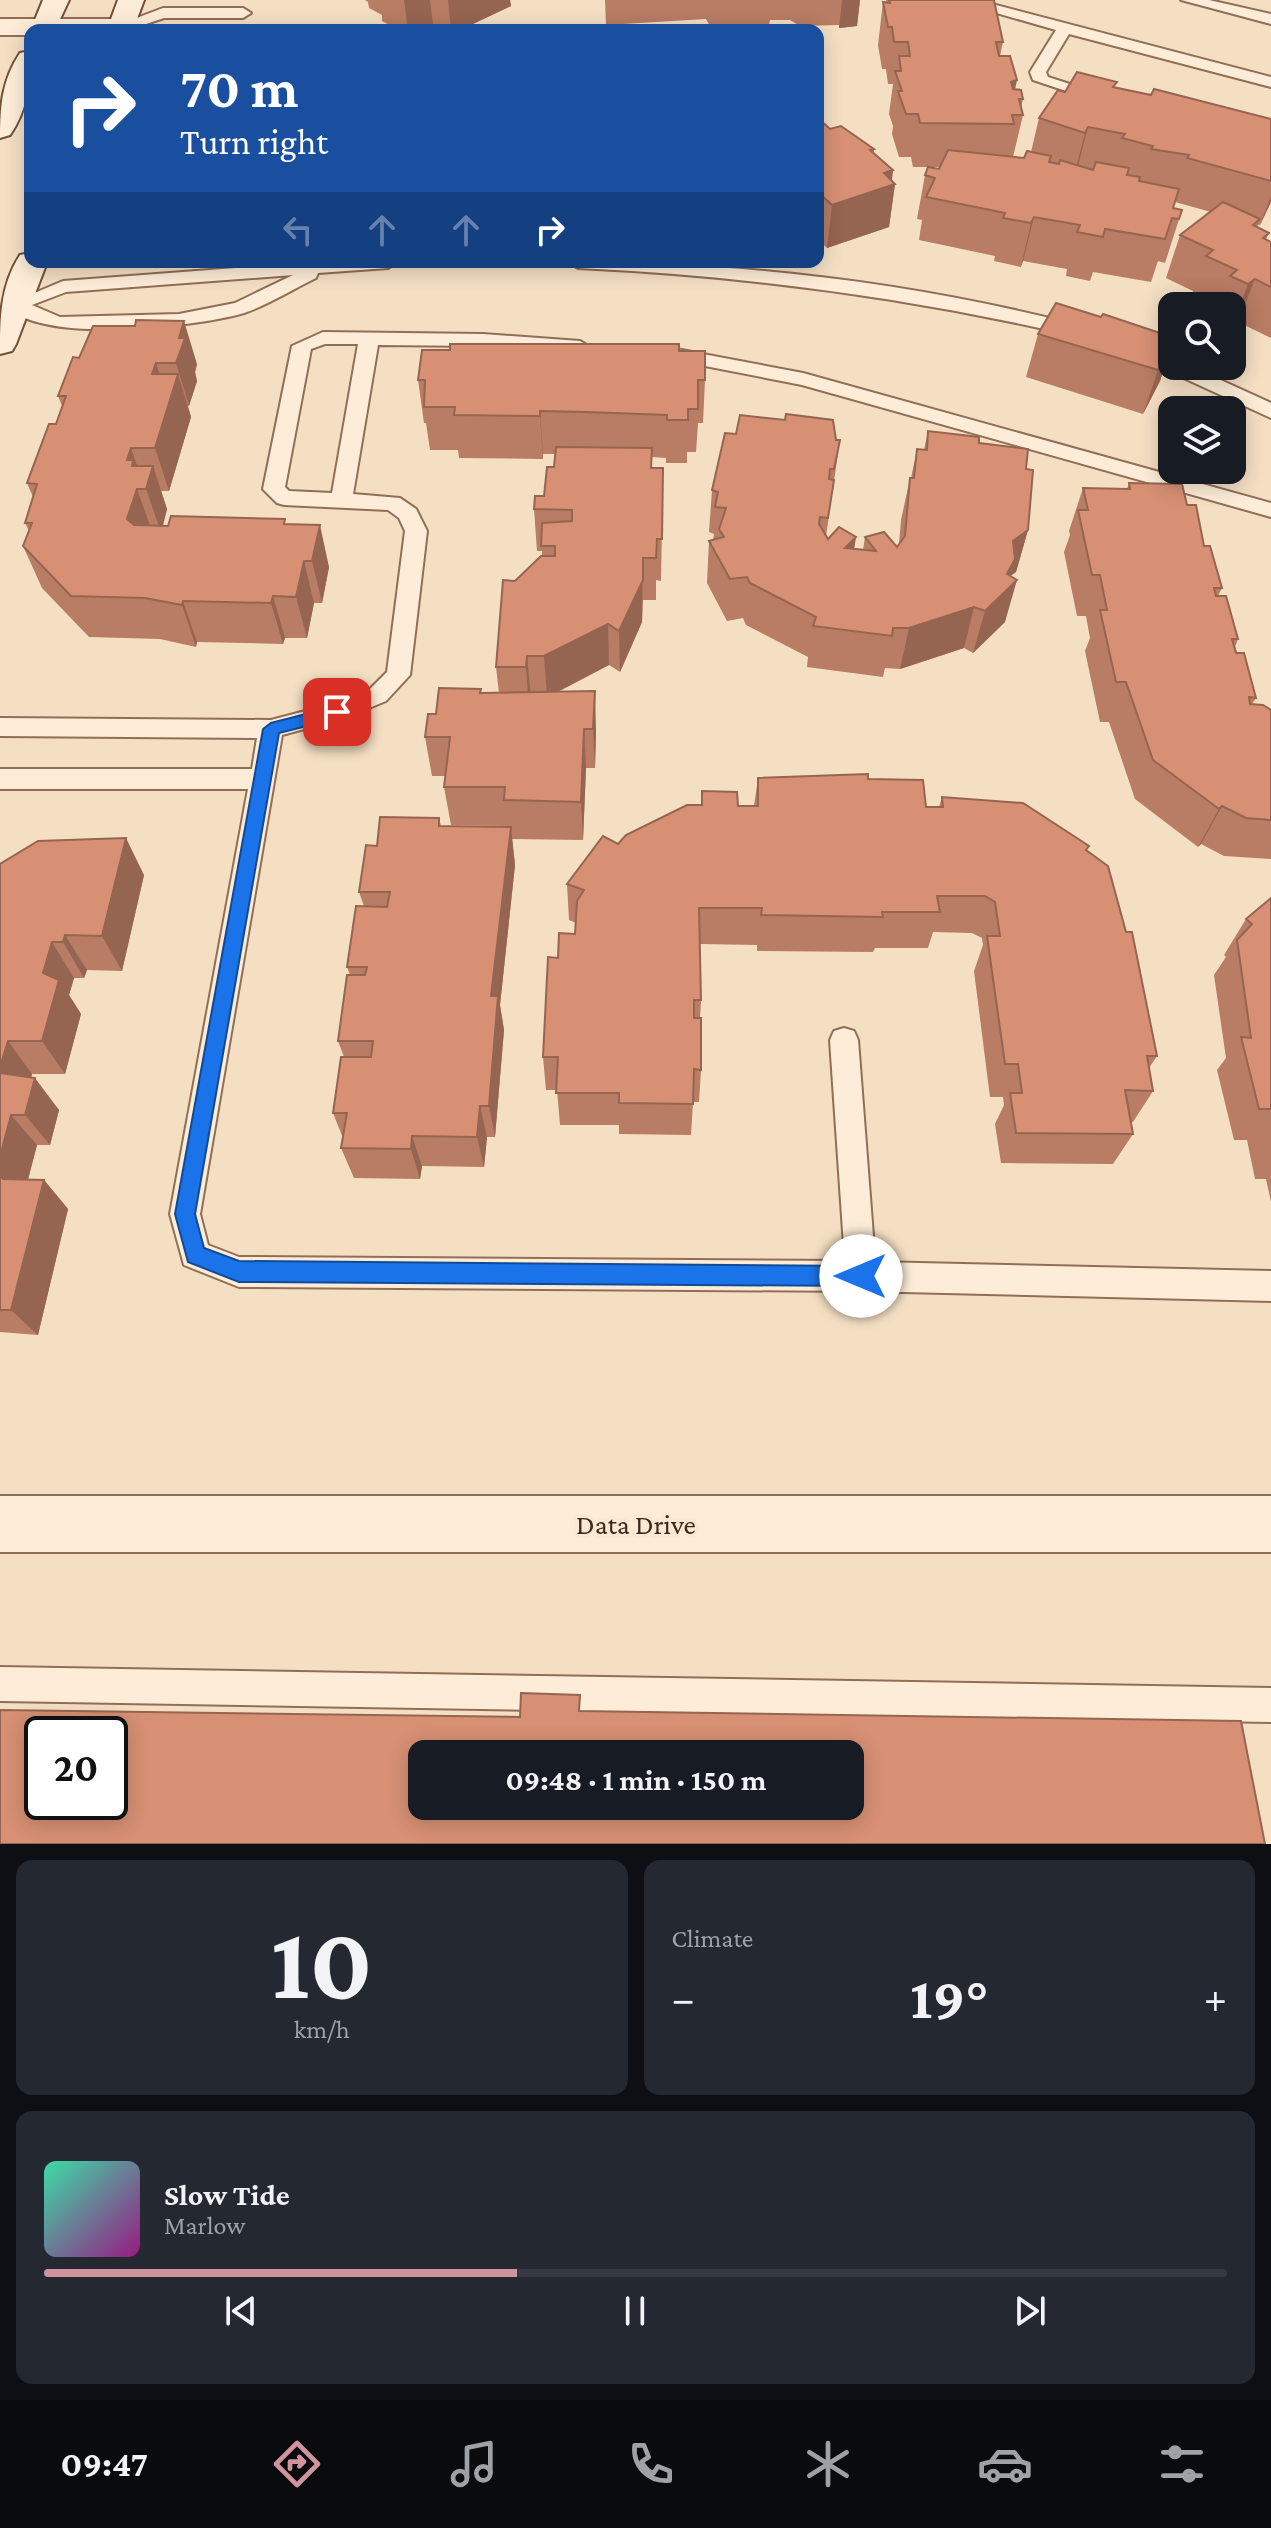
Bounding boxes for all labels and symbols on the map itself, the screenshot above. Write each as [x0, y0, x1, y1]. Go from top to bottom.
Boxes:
pin [303, 678, 371, 746]
position arrow [819, 1234, 903, 1318]
street label: Data Drive [576, 1509, 696, 1540]
speed limit sign: 20 [24, 1716, 128, 1820]

